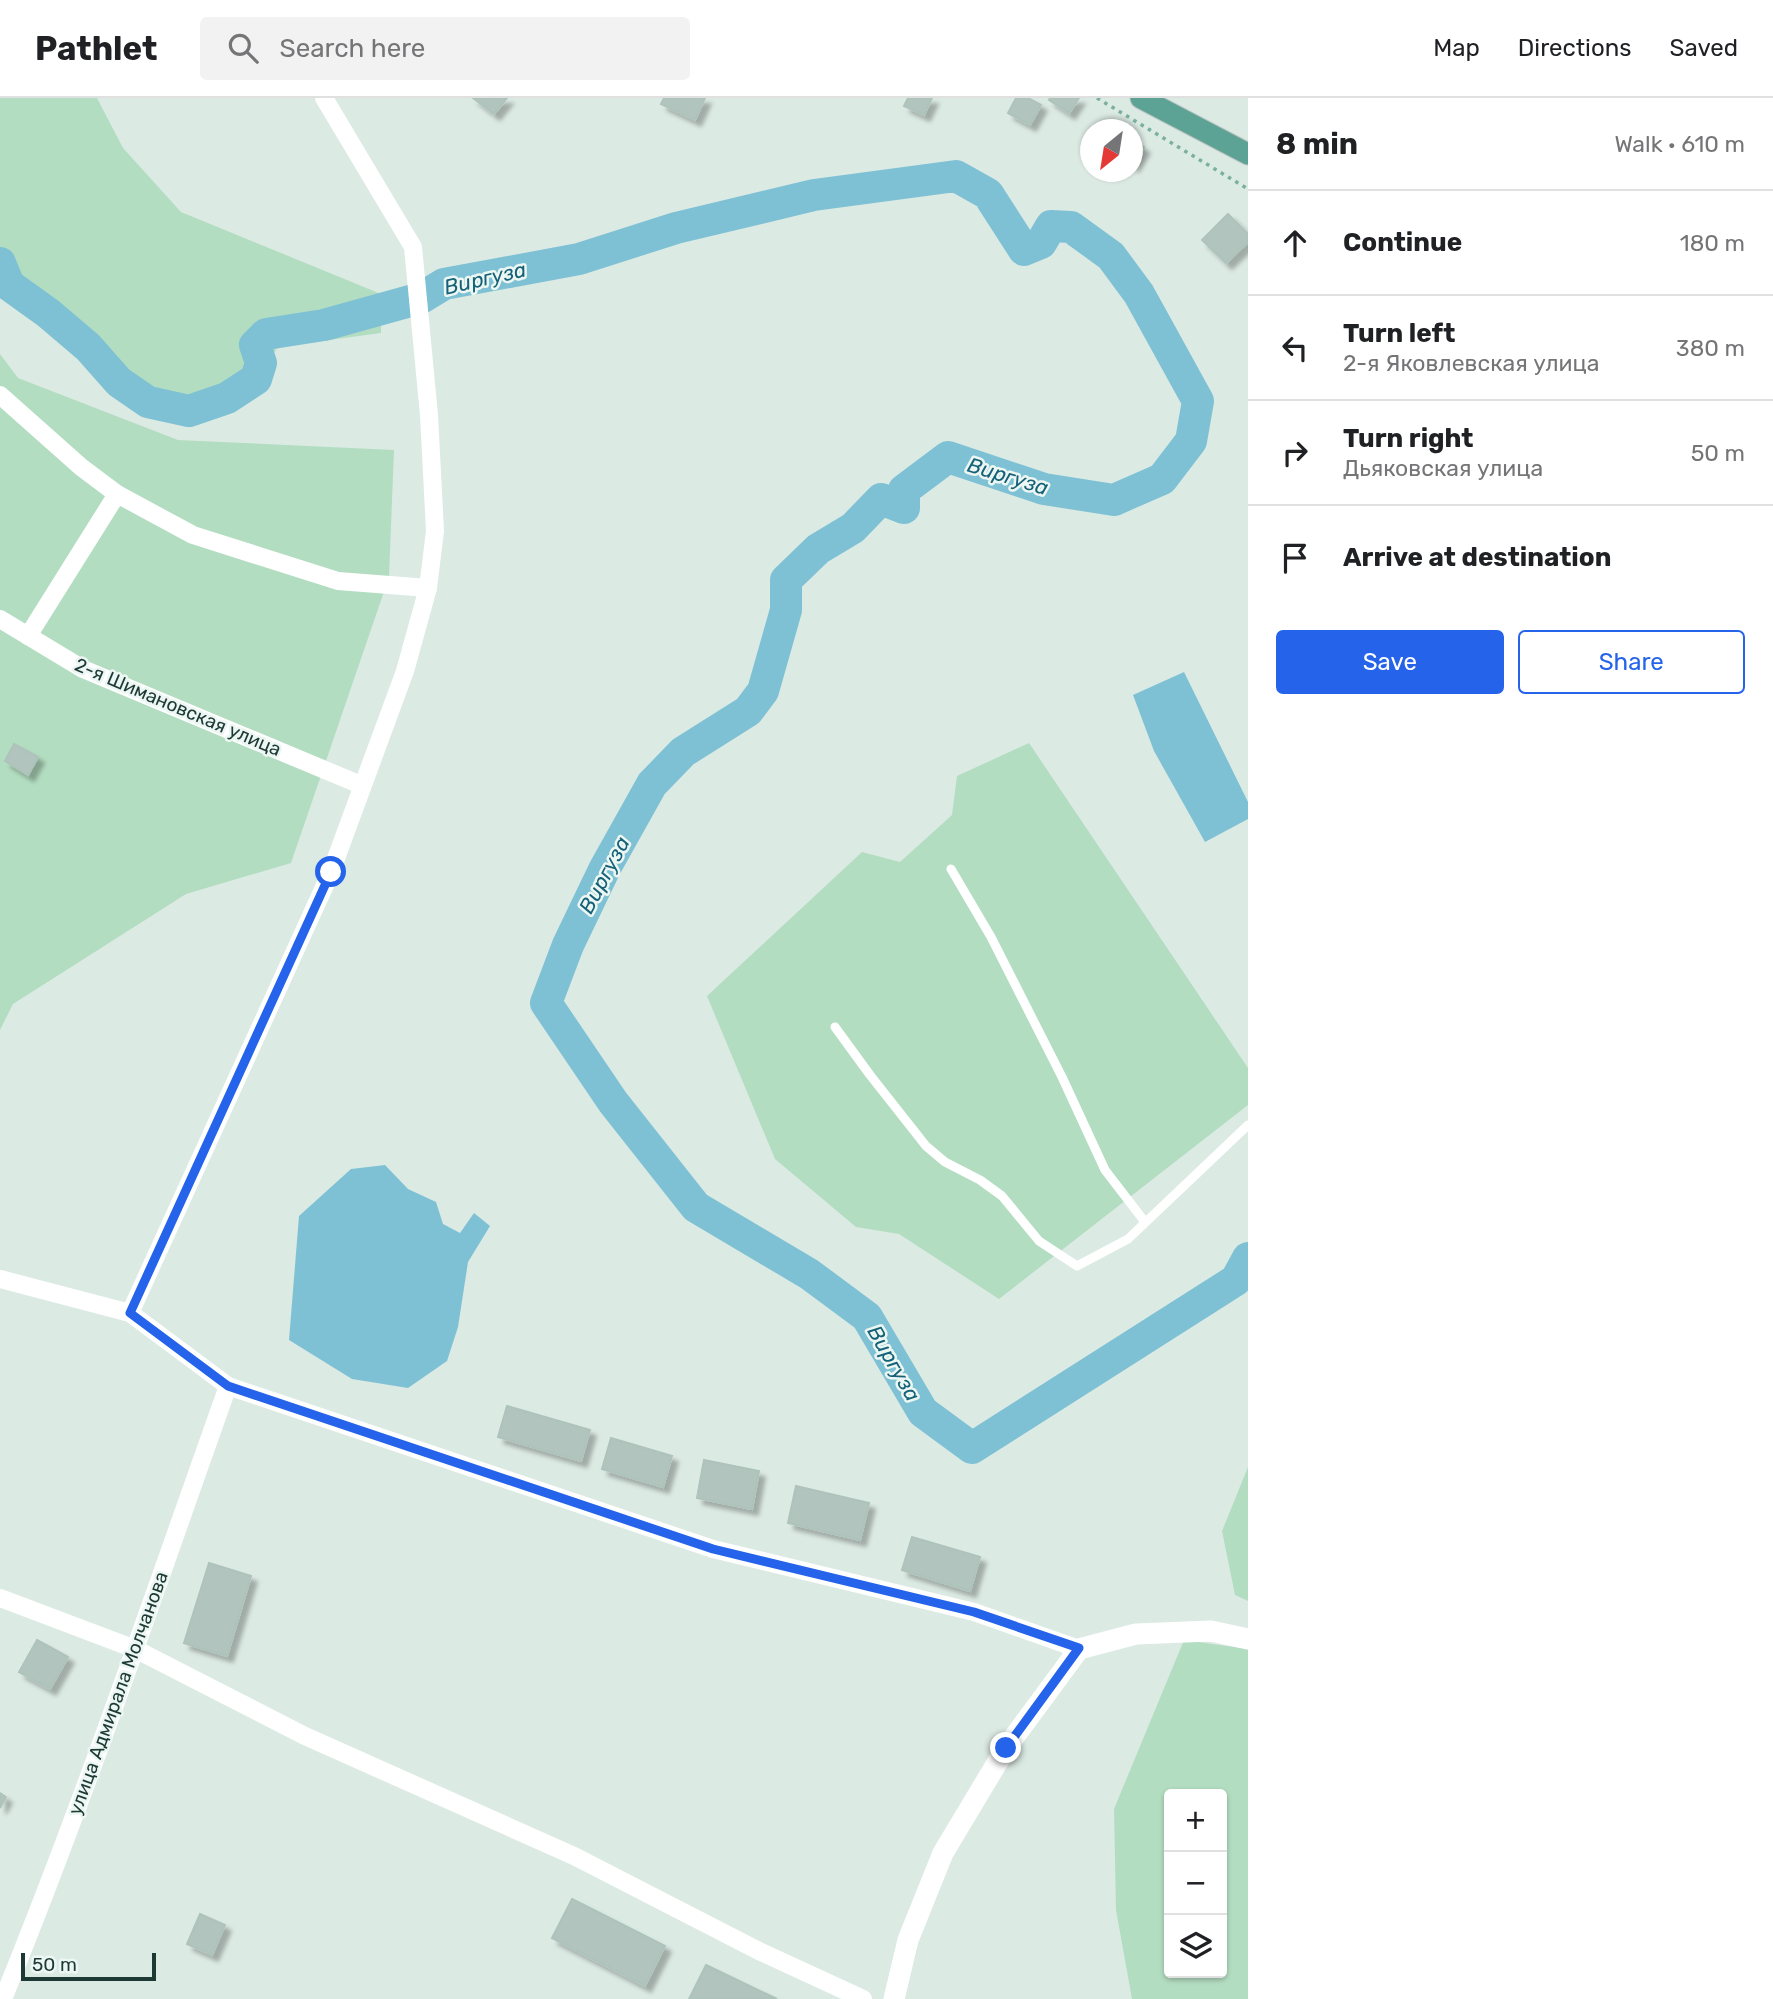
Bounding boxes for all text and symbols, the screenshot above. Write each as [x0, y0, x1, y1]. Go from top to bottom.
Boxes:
search box [200, 17, 690, 80]
text: Pathlet [35, 29, 158, 68]
icon: search [224, 29, 262, 67]
text: Search here [280, 33, 425, 64]
text: Map [1433, 34, 1480, 62]
text: Directions [1518, 34, 1631, 62]
text: Saved [1669, 34, 1738, 62]
north arrow [1080, 119, 1143, 182]
text: 8 min [1276, 126, 1358, 162]
text: Walk · 610 m [1614, 130, 1745, 158]
icon: ahead [1276, 224, 1314, 262]
text: Continue [1343, 227, 1462, 258]
text: 180 m [1680, 229, 1745, 257]
water label: Виргуза [442, 256, 528, 300]
text: Turn left [1343, 318, 1455, 349]
icon: left [1276, 329, 1314, 367]
text: 380 m [1676, 334, 1745, 362]
text: 2-я Яковлевская улица [1343, 349, 1600, 377]
text: Turn right [1343, 423, 1473, 454]
icon: right [1276, 434, 1314, 472]
text: 50 m [1691, 439, 1745, 467]
water label: Виргуза [965, 452, 1051, 500]
text: Дьяковская улица [1343, 454, 1543, 482]
icon: arrive [1276, 539, 1314, 577]
text: Arrive at destination [1343, 542, 1611, 573]
button: Save [1276, 630, 1504, 694]
button: Share [1518, 630, 1745, 694]
street label: 2-я Шимановская улица [71, 653, 285, 761]
water label: Виргуза [573, 832, 635, 918]
route start [315, 856, 346, 887]
water label: Виргуза [862, 1321, 926, 1405]
street label: улица Адмирала Молчанова [63, 1568, 173, 1818]
route end [990, 1732, 1021, 1763]
map controls [1164, 1789, 1227, 1978]
button: + [1164, 1789, 1227, 1852]
button: − [1164, 1852, 1227, 1915]
button: layers [1164, 1915, 1227, 1978]
scale bar [21, 1950, 156, 1982]
text: 50 m [32, 1953, 77, 1976]

